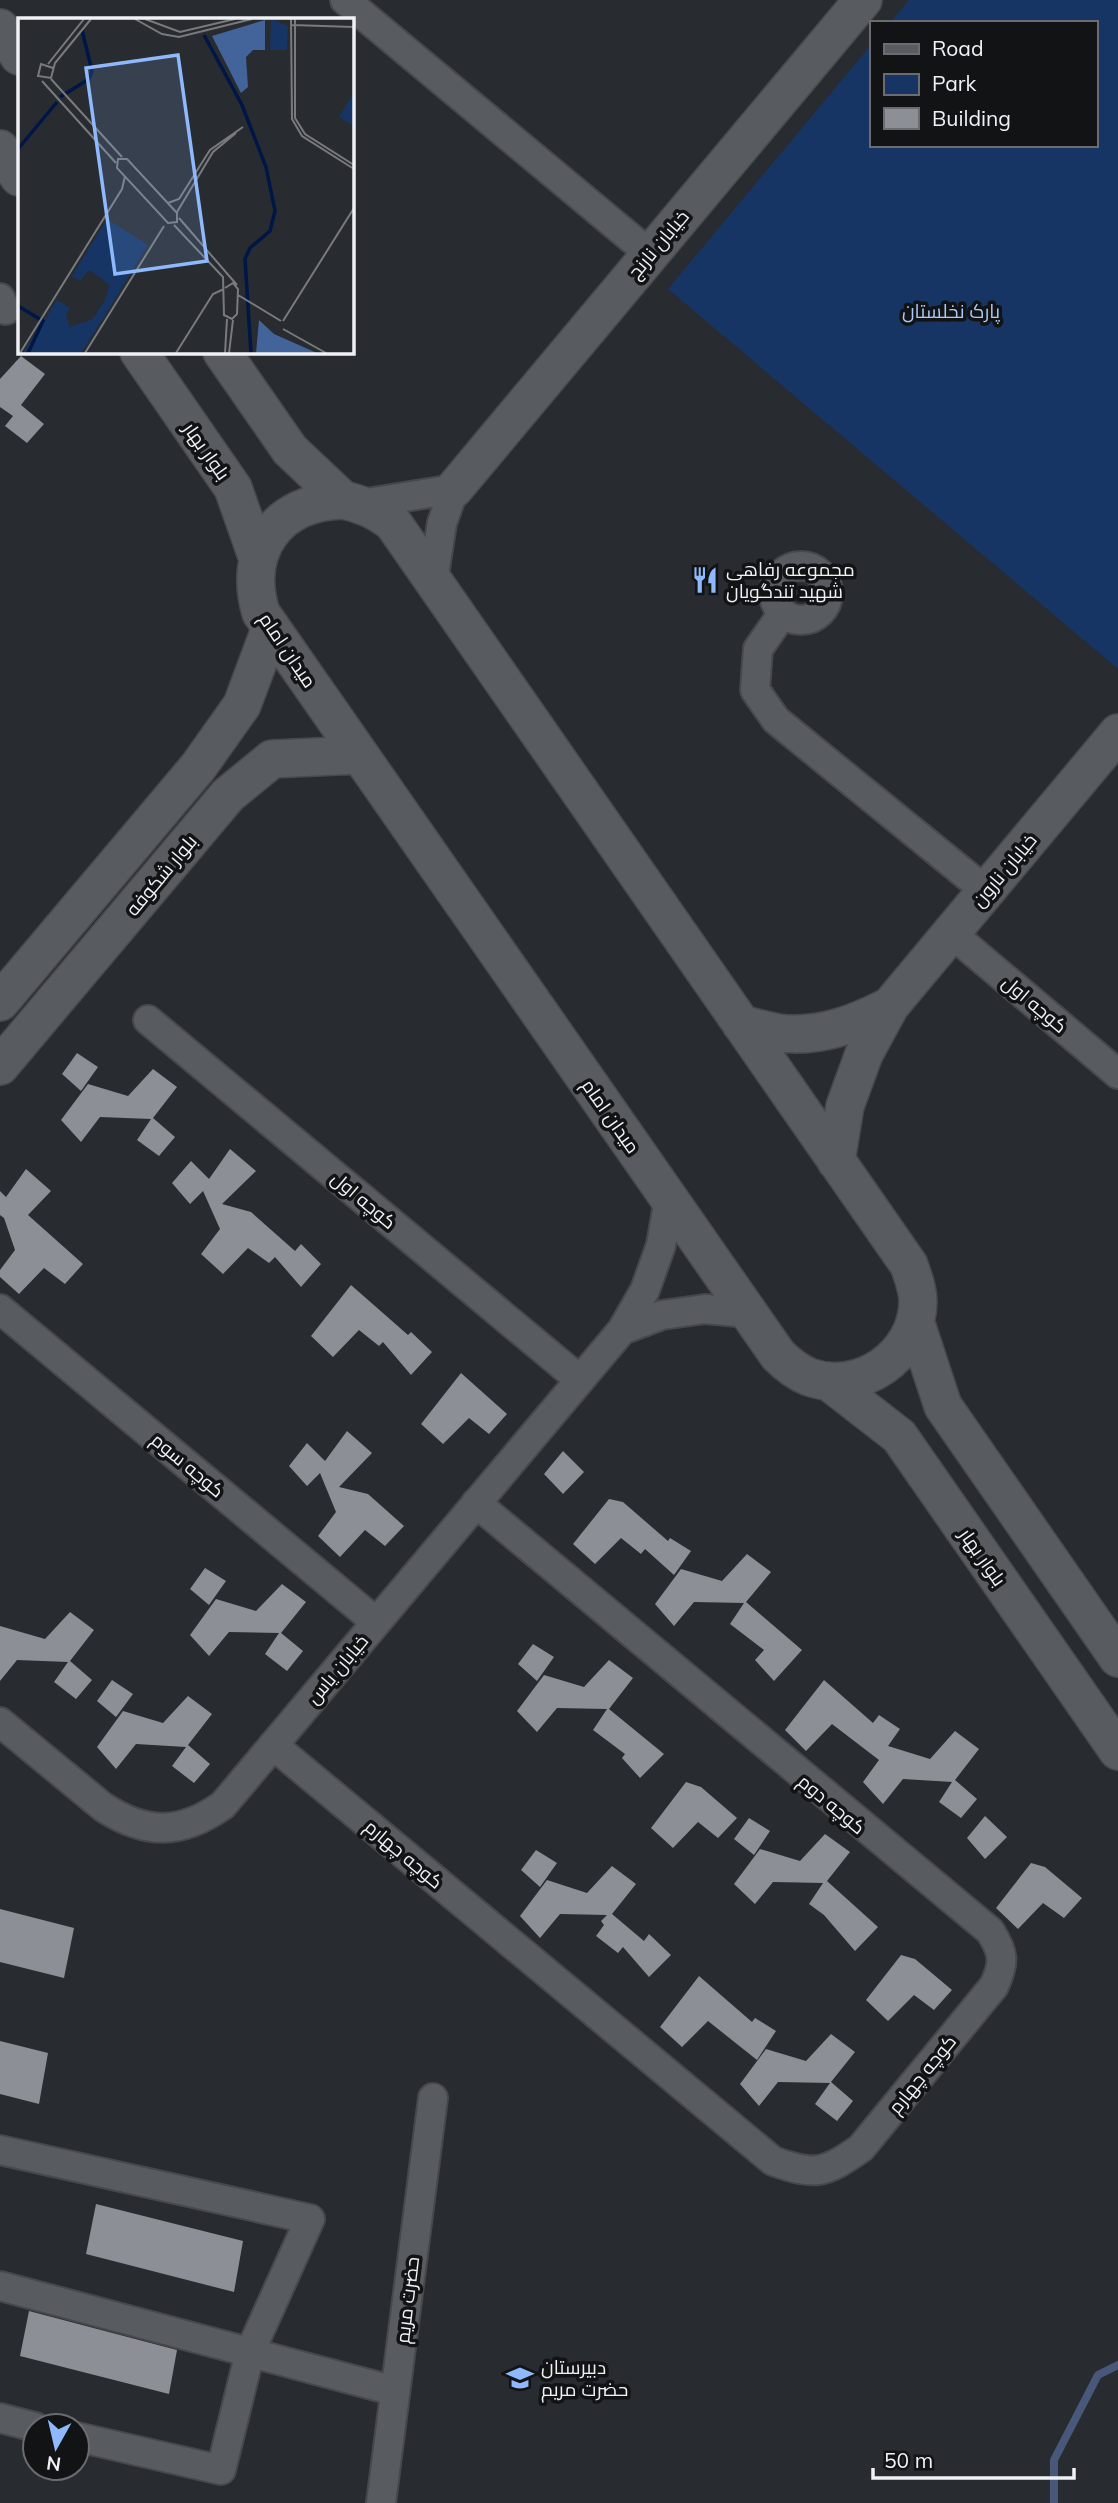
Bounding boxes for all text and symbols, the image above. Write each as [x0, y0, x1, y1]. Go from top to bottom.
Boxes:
inset map [18, 18, 354, 354]
legend [870, 21, 1097, 147]
text: Road [932, 35, 983, 61]
text: Park [932, 70, 976, 96]
text: Building [932, 105, 1011, 131]
street label: خیابان نارنج [622, 205, 695, 285]
park label: پارک نخلستان [902, 299, 1000, 324]
street label: بلوار بهار [178, 417, 236, 485]
place label: مجموعه رفاهی شهید تندگویان [726, 557, 855, 603]
restaurant icon: مجموعه رفاهی شهید تندگویان [690, 565, 720, 595]
street label: میدان امام [252, 608, 322, 693]
street label: خیابان نارون [966, 828, 1042, 912]
street label: بلوار شکوفه [120, 829, 202, 921]
street label: کوچه اول [997, 970, 1072, 1039]
street label: میدان امام [575, 1074, 645, 1159]
street label: کوچه اول [326, 1166, 401, 1235]
street label: کوچه سوم [145, 1428, 229, 1504]
street label: بلوار بهار [954, 1523, 1012, 1591]
street label: خیابان یاس [301, 1629, 373, 1709]
street label: کوچه دوم [792, 1769, 871, 1841]
street label: کوچه چهارم [359, 1814, 448, 1895]
street label: کوچه چهارم [883, 2030, 963, 2120]
street label: حضرت مریم [390, 2255, 426, 2345]
place label: دبیرستان حضرت مریم [541, 2355, 628, 2403]
school or university icon: دبیرستان حضرت مریم [505, 2363, 535, 2393]
north arrow [21, 2412, 91, 2482]
scale bar [873, 2436, 1074, 2480]
text: 50 m [884, 2447, 933, 2473]
text: N [45, 2451, 62, 2477]

